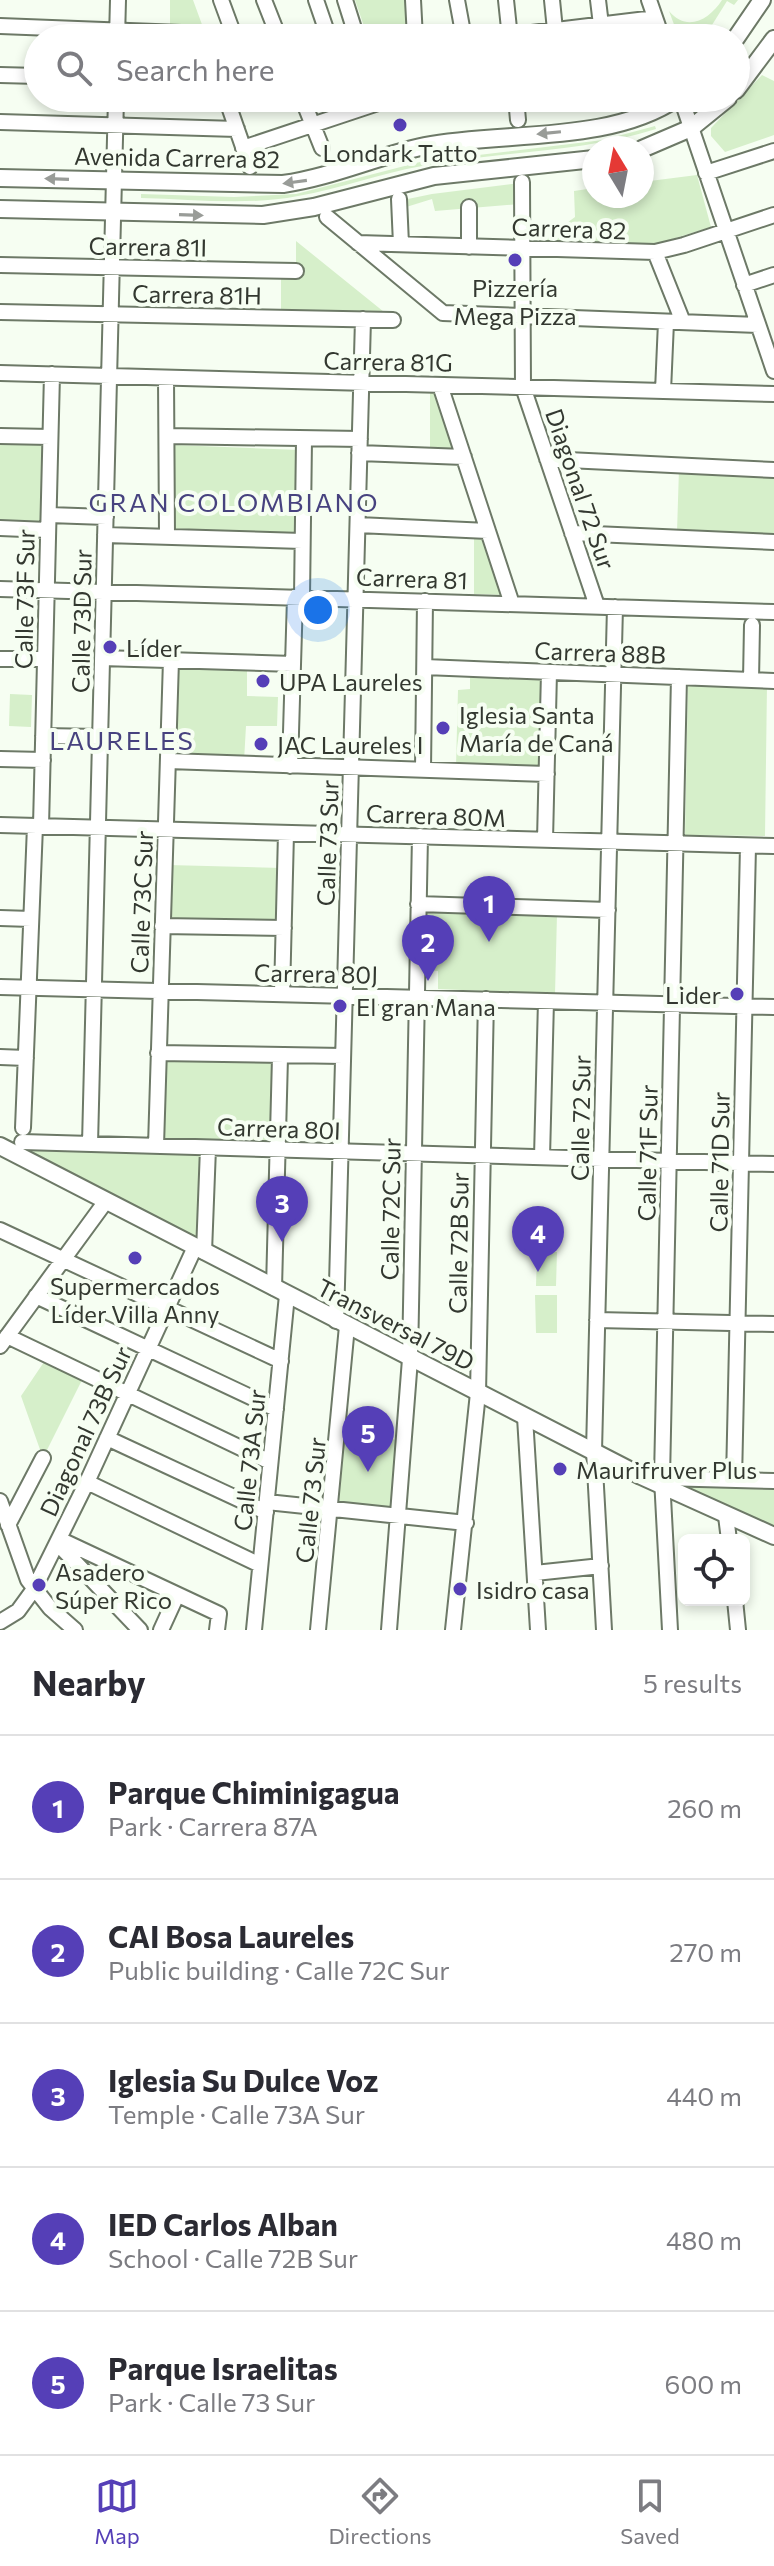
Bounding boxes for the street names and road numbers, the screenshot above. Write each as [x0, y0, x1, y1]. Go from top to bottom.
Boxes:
street label: Avenida Carrera 82 [74, 141, 280, 173]
street label: Carrera 82 [511, 212, 627, 244]
street label: Carrera 81I [89, 230, 207, 262]
street label: Carrera 81H [132, 278, 262, 310]
street label: Carrera 81G [323, 345, 453, 377]
street label: Diagonal 72 Sur [540, 405, 622, 574]
street label: Calle 73F Sur [8, 528, 40, 669]
street label: Calle 73D Sur [65, 548, 97, 693]
street label: Carrera 81 [356, 562, 468, 594]
street label: Carrera 88B [534, 635, 666, 669]
street label: Calle 73 Sur [310, 779, 344, 907]
street label: Carrera 80M [365, 798, 507, 832]
street label: Calle 73C Sur [124, 830, 158, 974]
street label: Carrera 80J [254, 957, 378, 989]
street label: Calle 72 Sur [564, 1054, 596, 1181]
street label: Calle 71F Sur [631, 1084, 663, 1222]
street label: Calle 71D Sur [703, 1091, 735, 1233]
street label: Carrera 80I [217, 1111, 341, 1145]
street label: Calle 72C Sur [374, 1137, 406, 1281]
street label: Calle 72B Sur [442, 1172, 474, 1314]
street label: Transversal 79D [313, 1272, 479, 1376]
street label: Diagonal 73B Sur [33, 1341, 137, 1521]
street label: Calle 73A Sur [227, 1387, 271, 1532]
street label: Calle 73 Sur [289, 1435, 331, 1564]

